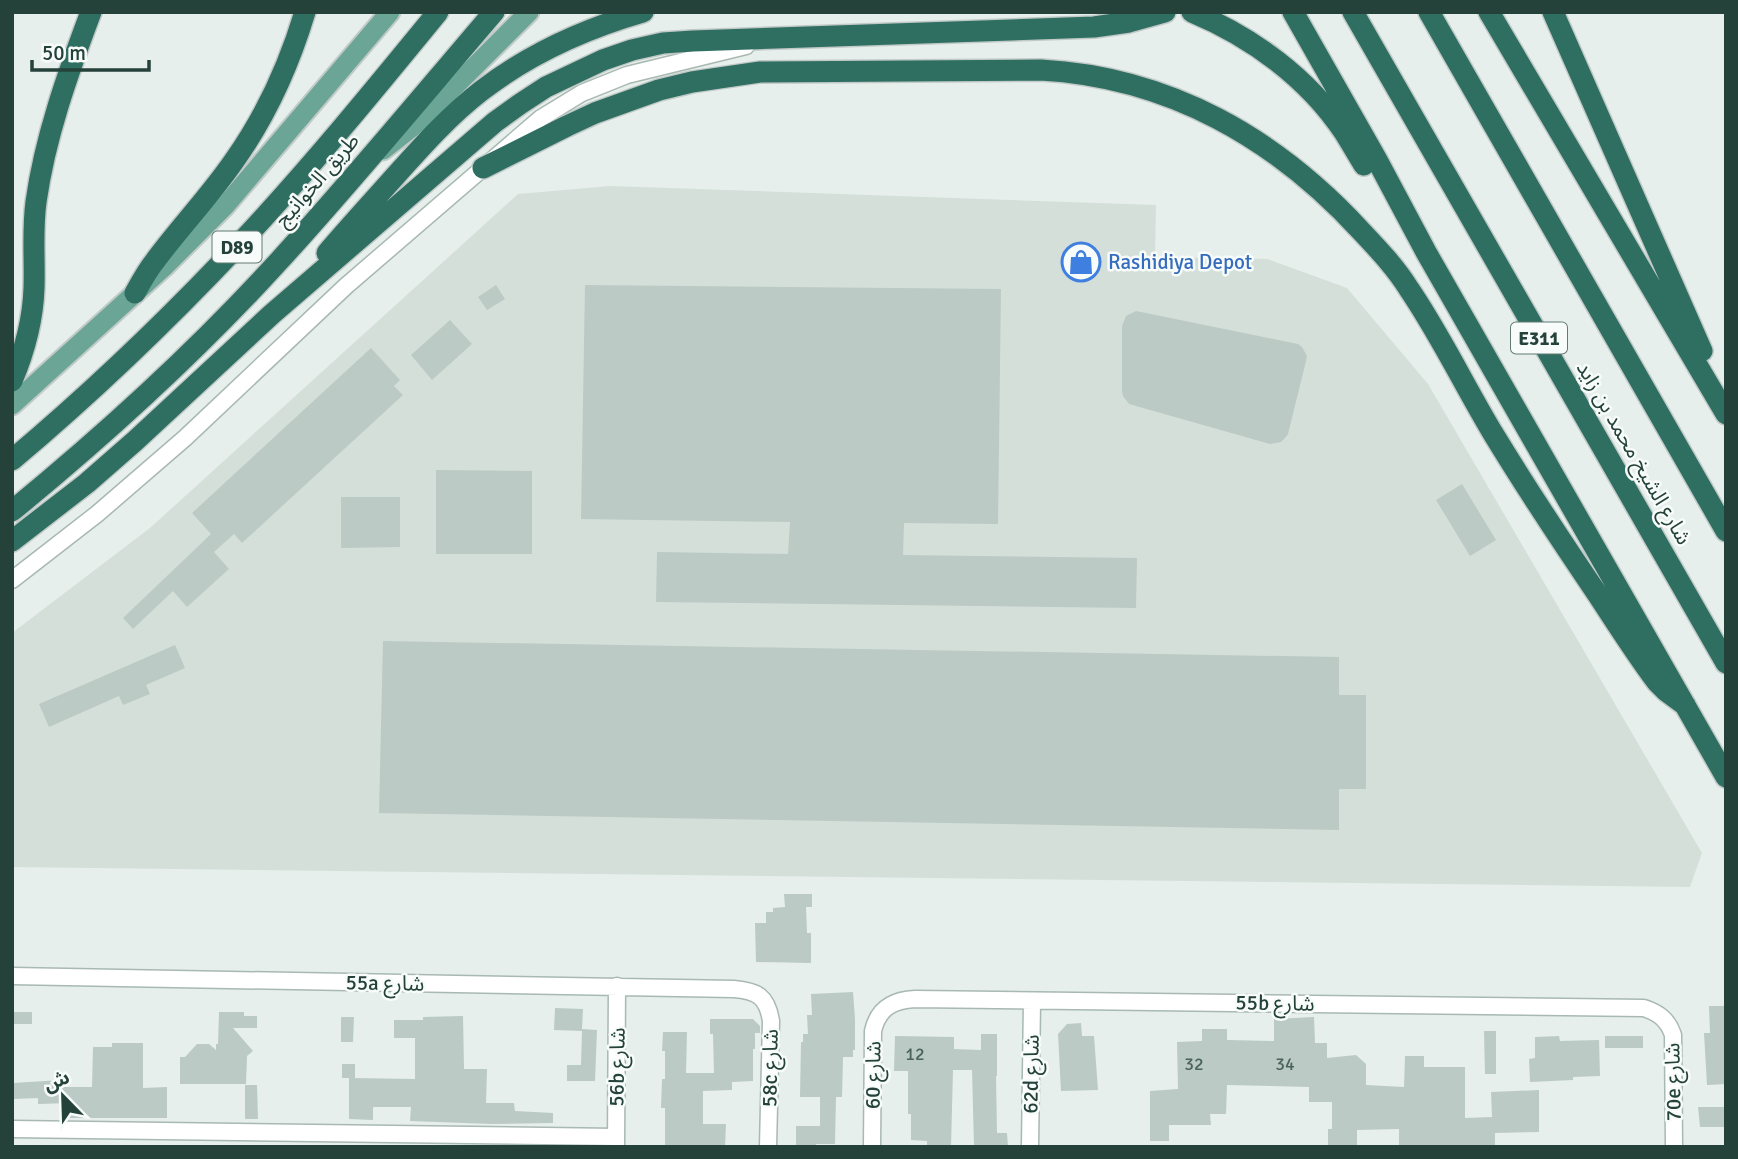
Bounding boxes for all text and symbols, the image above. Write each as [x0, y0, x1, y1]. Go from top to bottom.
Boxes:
scale bar [32, 28, 149, 72]
text: 50 m [42, 40, 86, 66]
street label: طريق الخوانيج [269, 128, 366, 233]
road number: D89 [212, 232, 262, 262]
shop icon: Rashidiya Depot [1060, 241, 1102, 283]
place label: Rashidiya Depot [1108, 249, 1252, 275]
road number: E311 [1511, 322, 1567, 354]
street label: شارع الشيخ محمد بن زايد [1569, 357, 1697, 550]
street label: 55a شارع [345, 969, 425, 999]
street label: 55b شارع [1235, 989, 1315, 1019]
street label: 56b شارع [603, 1027, 633, 1107]
street label: 58c شارع [756, 1029, 786, 1107]
street label: 62d شارع [1017, 1034, 1047, 1114]
street label: شارع 60 [859, 1041, 889, 1109]
street label: 70e شارع [1659, 1042, 1689, 1122]
house number: 12 [905, 1043, 925, 1065]
house number: 32 [1184, 1053, 1204, 1075]
house number: 34 [1275, 1053, 1295, 1075]
north arrow [28, 1061, 98, 1131]
text: ش [40, 1065, 73, 1097]

